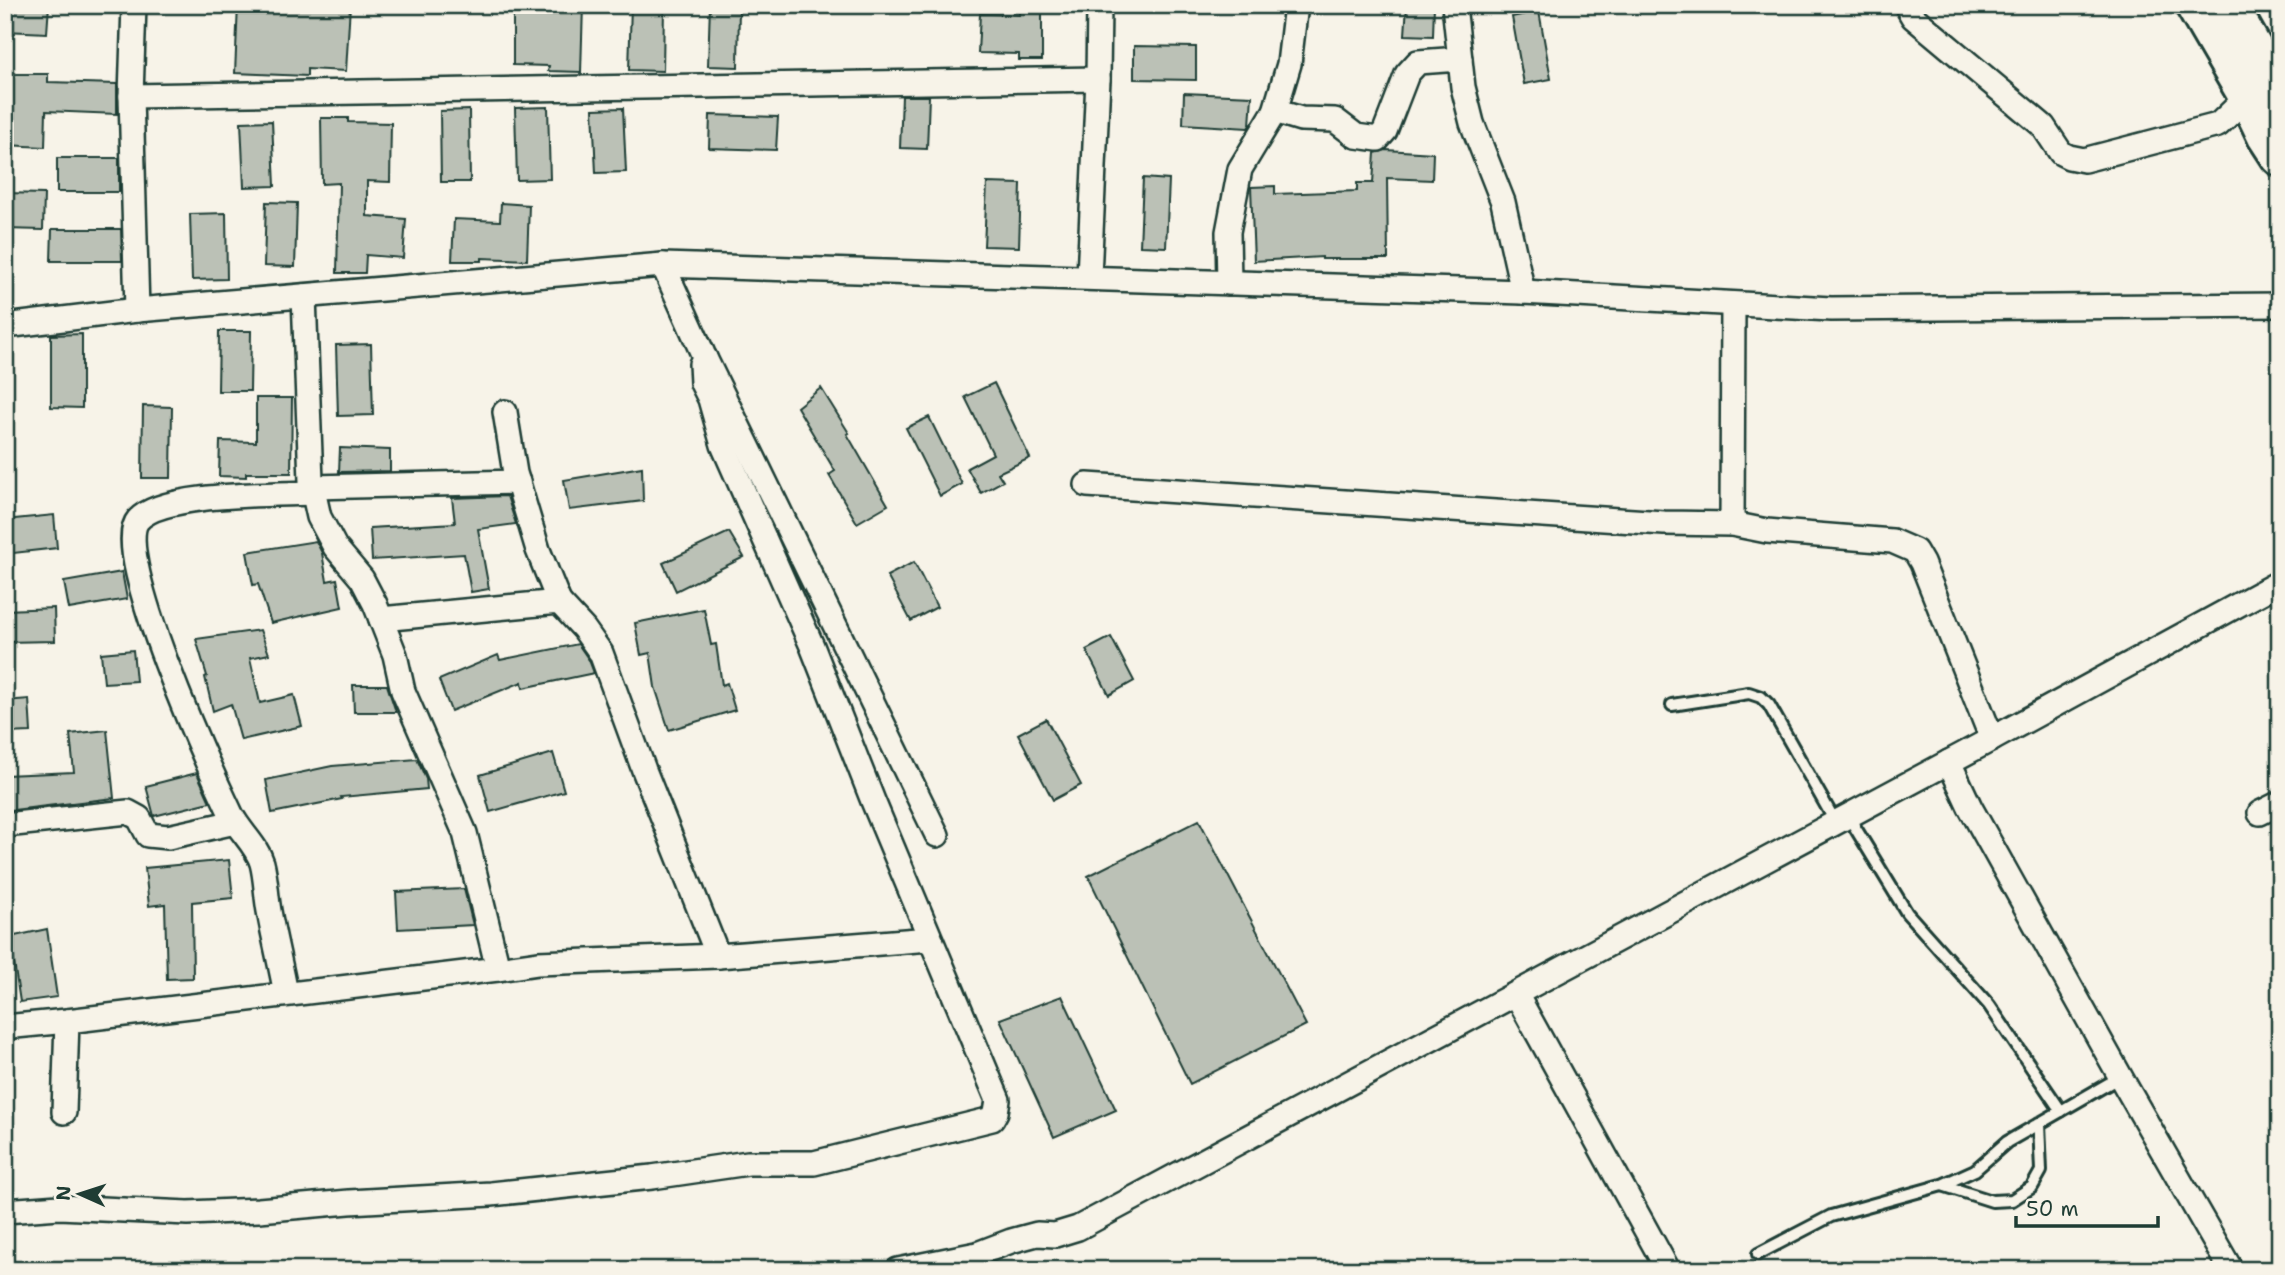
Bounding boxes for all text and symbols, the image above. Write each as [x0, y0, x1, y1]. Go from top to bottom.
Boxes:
north arrow [46, 1160, 116, 1230]
scale bar [2016, 1184, 2157, 1228]
text: N [51, 1185, 76, 1201]
text: 50 m [2026, 1195, 2079, 1223]

